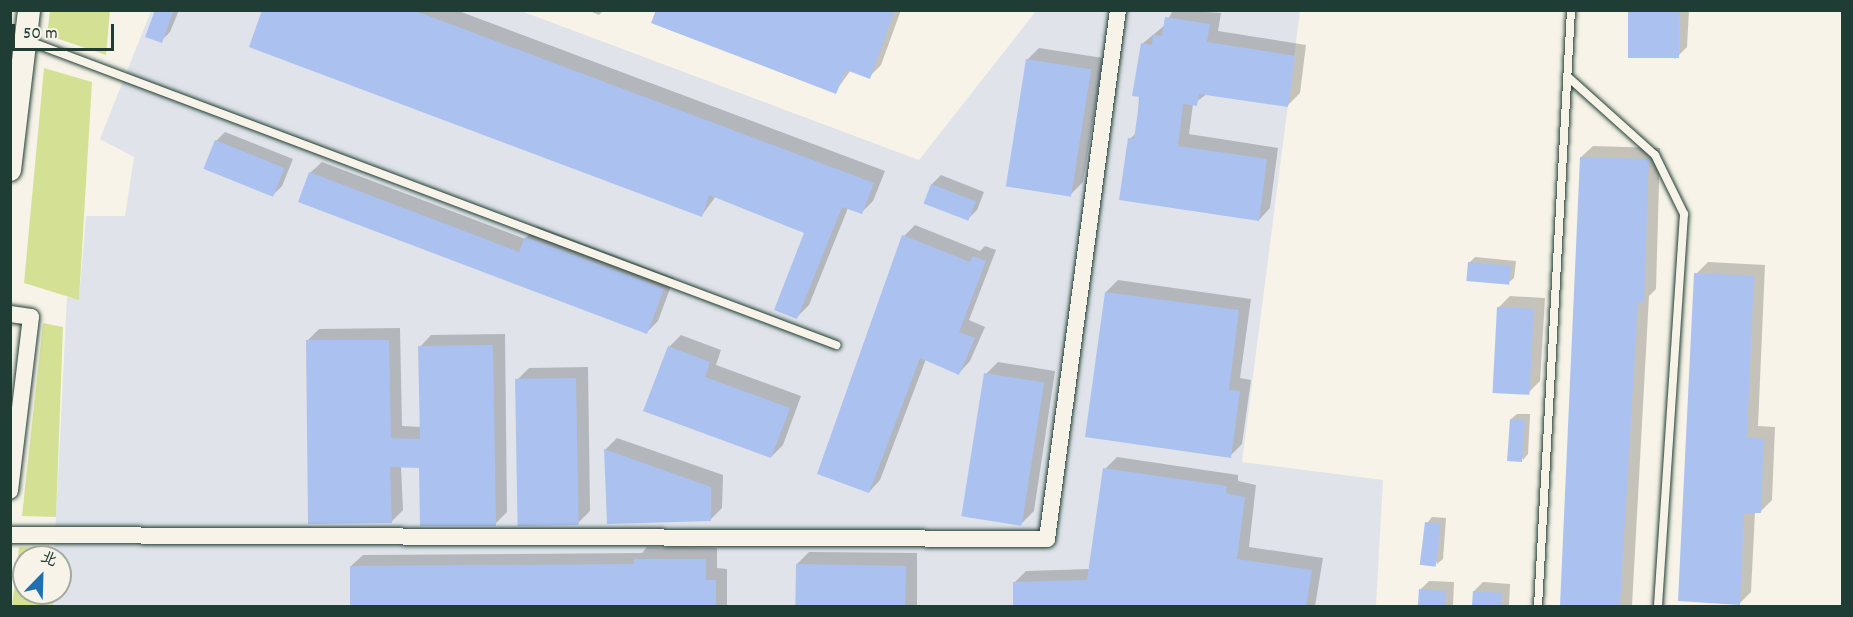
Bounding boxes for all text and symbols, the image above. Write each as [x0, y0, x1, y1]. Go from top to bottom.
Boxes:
scale bar [15, 12, 117, 50]
text: 50 m [23, 22, 58, 47]
north arrow [12, 545, 72, 605]
text: 北 [37, 546, 60, 574]

